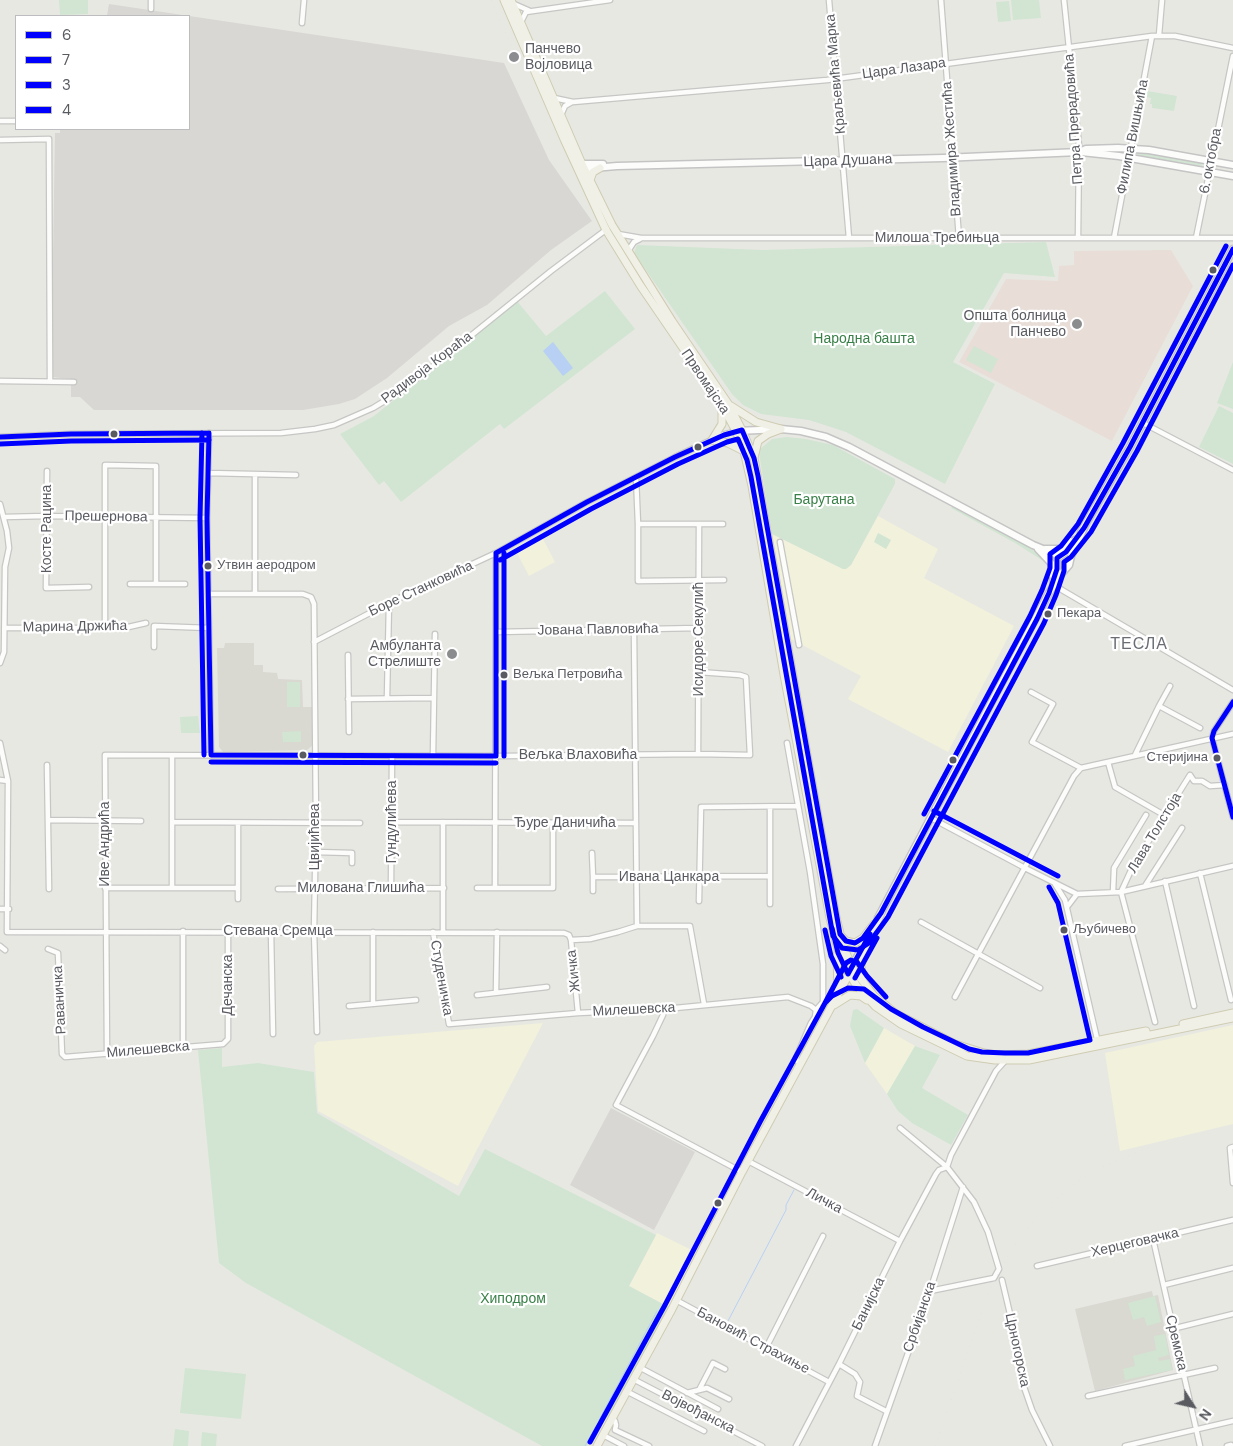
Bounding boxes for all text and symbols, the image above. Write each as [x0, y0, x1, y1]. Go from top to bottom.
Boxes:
street label: Краљевића Марка [822, 13, 850, 135]
legend [15, 15, 190, 130]
text: 6 [62, 25, 71, 45]
place label: Панчево Војловица [525, 41, 592, 74]
text: 7 [62, 50, 70, 70]
marker: Панчево Војловица [507, 50, 521, 64]
street label: Петра Прерадовића [1061, 53, 1087, 185]
street label: Цара Лазара [861, 55, 947, 83]
text: 3 [62, 75, 71, 95]
street label: Филипа Вишњића [1114, 78, 1152, 196]
street label: Владимира Жестића [939, 81, 965, 217]
text: 4 [62, 100, 71, 120]
street label: 6. октобра [1196, 127, 1226, 195]
street label: Цара Душана [803, 151, 893, 171]
street label: Милоша Требињца [875, 230, 999, 246]
unlabelled marker [1208, 265, 1218, 275]
place label: Општа болница Панчево [964, 308, 1066, 341]
marker: Општа болница Панчево [1070, 317, 1084, 331]
street label: Радивоја Кораћа [378, 328, 476, 408]
park label: Народна башта [813, 331, 915, 347]
street label: Првомајска [677, 346, 733, 418]
unlabelled marker [109, 429, 119, 439]
unlabelled marker [693, 442, 703, 452]
street label: Косте Рацина [39, 485, 55, 573]
park label: Барутана [793, 492, 855, 508]
street label: Прешернова [64, 508, 148, 526]
street label: Боре Станковића [366, 557, 476, 621]
place label: Утвин аеродром [217, 558, 316, 574]
marker: Утвин аеродром [203, 561, 213, 571]
street label: Исидоре Секулић [691, 582, 707, 696]
place label: Пекара [1057, 606, 1101, 622]
marker: Пекара [1043, 609, 1053, 619]
street label: Марина Држића [23, 618, 127, 636]
street label: Јована Павловића [537, 621, 659, 639]
district label: ТЕСЛА [1110, 635, 1168, 655]
place label: Амбуланта Стрелиште [368, 638, 441, 670]
marker: Амбуланта Стрелиште [445, 647, 459, 661]
place label: Вељка Петровића [513, 667, 623, 683]
marker: Вељка Петровића [499, 670, 509, 680]
street label: Вељка Влаховића [519, 747, 637, 763]
unlabelled marker [298, 750, 308, 760]
place label: Стеријина [1147, 750, 1208, 766]
marker: Стеријина [1212, 753, 1222, 763]
unlabelled marker [948, 755, 958, 765]
street label: Гундулићева [384, 781, 400, 863]
street label: Лава Толстоја [1124, 790, 1186, 876]
street label: Иве Андрића [97, 801, 113, 887]
street label: Цвијићева [307, 803, 323, 871]
street label: Ђуре Даничића [514, 815, 616, 831]
street label: Ивана Цанкара [619, 869, 719, 885]
street label: Милована Глишића [297, 880, 425, 896]
place label: Љубичево [1073, 922, 1136, 938]
street label: Стевана Сремца [223, 923, 333, 939]
marker: Љубичево [1059, 925, 1069, 935]
street label: Студеничка [426, 939, 456, 1017]
street label: Жичка [563, 949, 585, 993]
street label: Дечанска [220, 955, 236, 1015]
street label: Раваничка [50, 965, 70, 1035]
street label: Милешевска [592, 999, 676, 1021]
street label: Милешевска [106, 1038, 190, 1062]
street label: Личка [803, 1185, 845, 1217]
unlabelled marker [713, 1198, 723, 1208]
street label: Херцеговачка [1090, 1225, 1180, 1261]
street label: Банијска [849, 1275, 889, 1333]
street label: Србијанска [900, 1279, 940, 1355]
park label: Хиподром [480, 1291, 546, 1307]
street label: Бановић Страхиње [694, 1304, 812, 1378]
street label: Црногорска [1001, 1311, 1033, 1389]
street label: Сремска [1161, 1314, 1191, 1372]
north arrow [1168, 1381, 1218, 1431]
street label: Војвођанска [659, 1386, 737, 1438]
text: N [1195, 1405, 1216, 1424]

